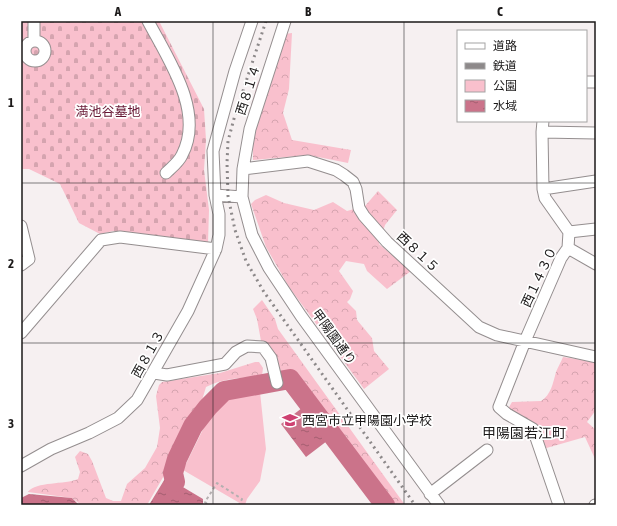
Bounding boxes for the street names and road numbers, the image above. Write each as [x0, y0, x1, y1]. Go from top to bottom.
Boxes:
street label: 西８１４ [233, 63, 263, 117]
street label: 西８１５ [394, 229, 442, 275]
street label: 西１４３０ [518, 244, 560, 310]
street label: 甲陽園通り [309, 306, 359, 368]
street label: 西８１３ [129, 328, 167, 380]

